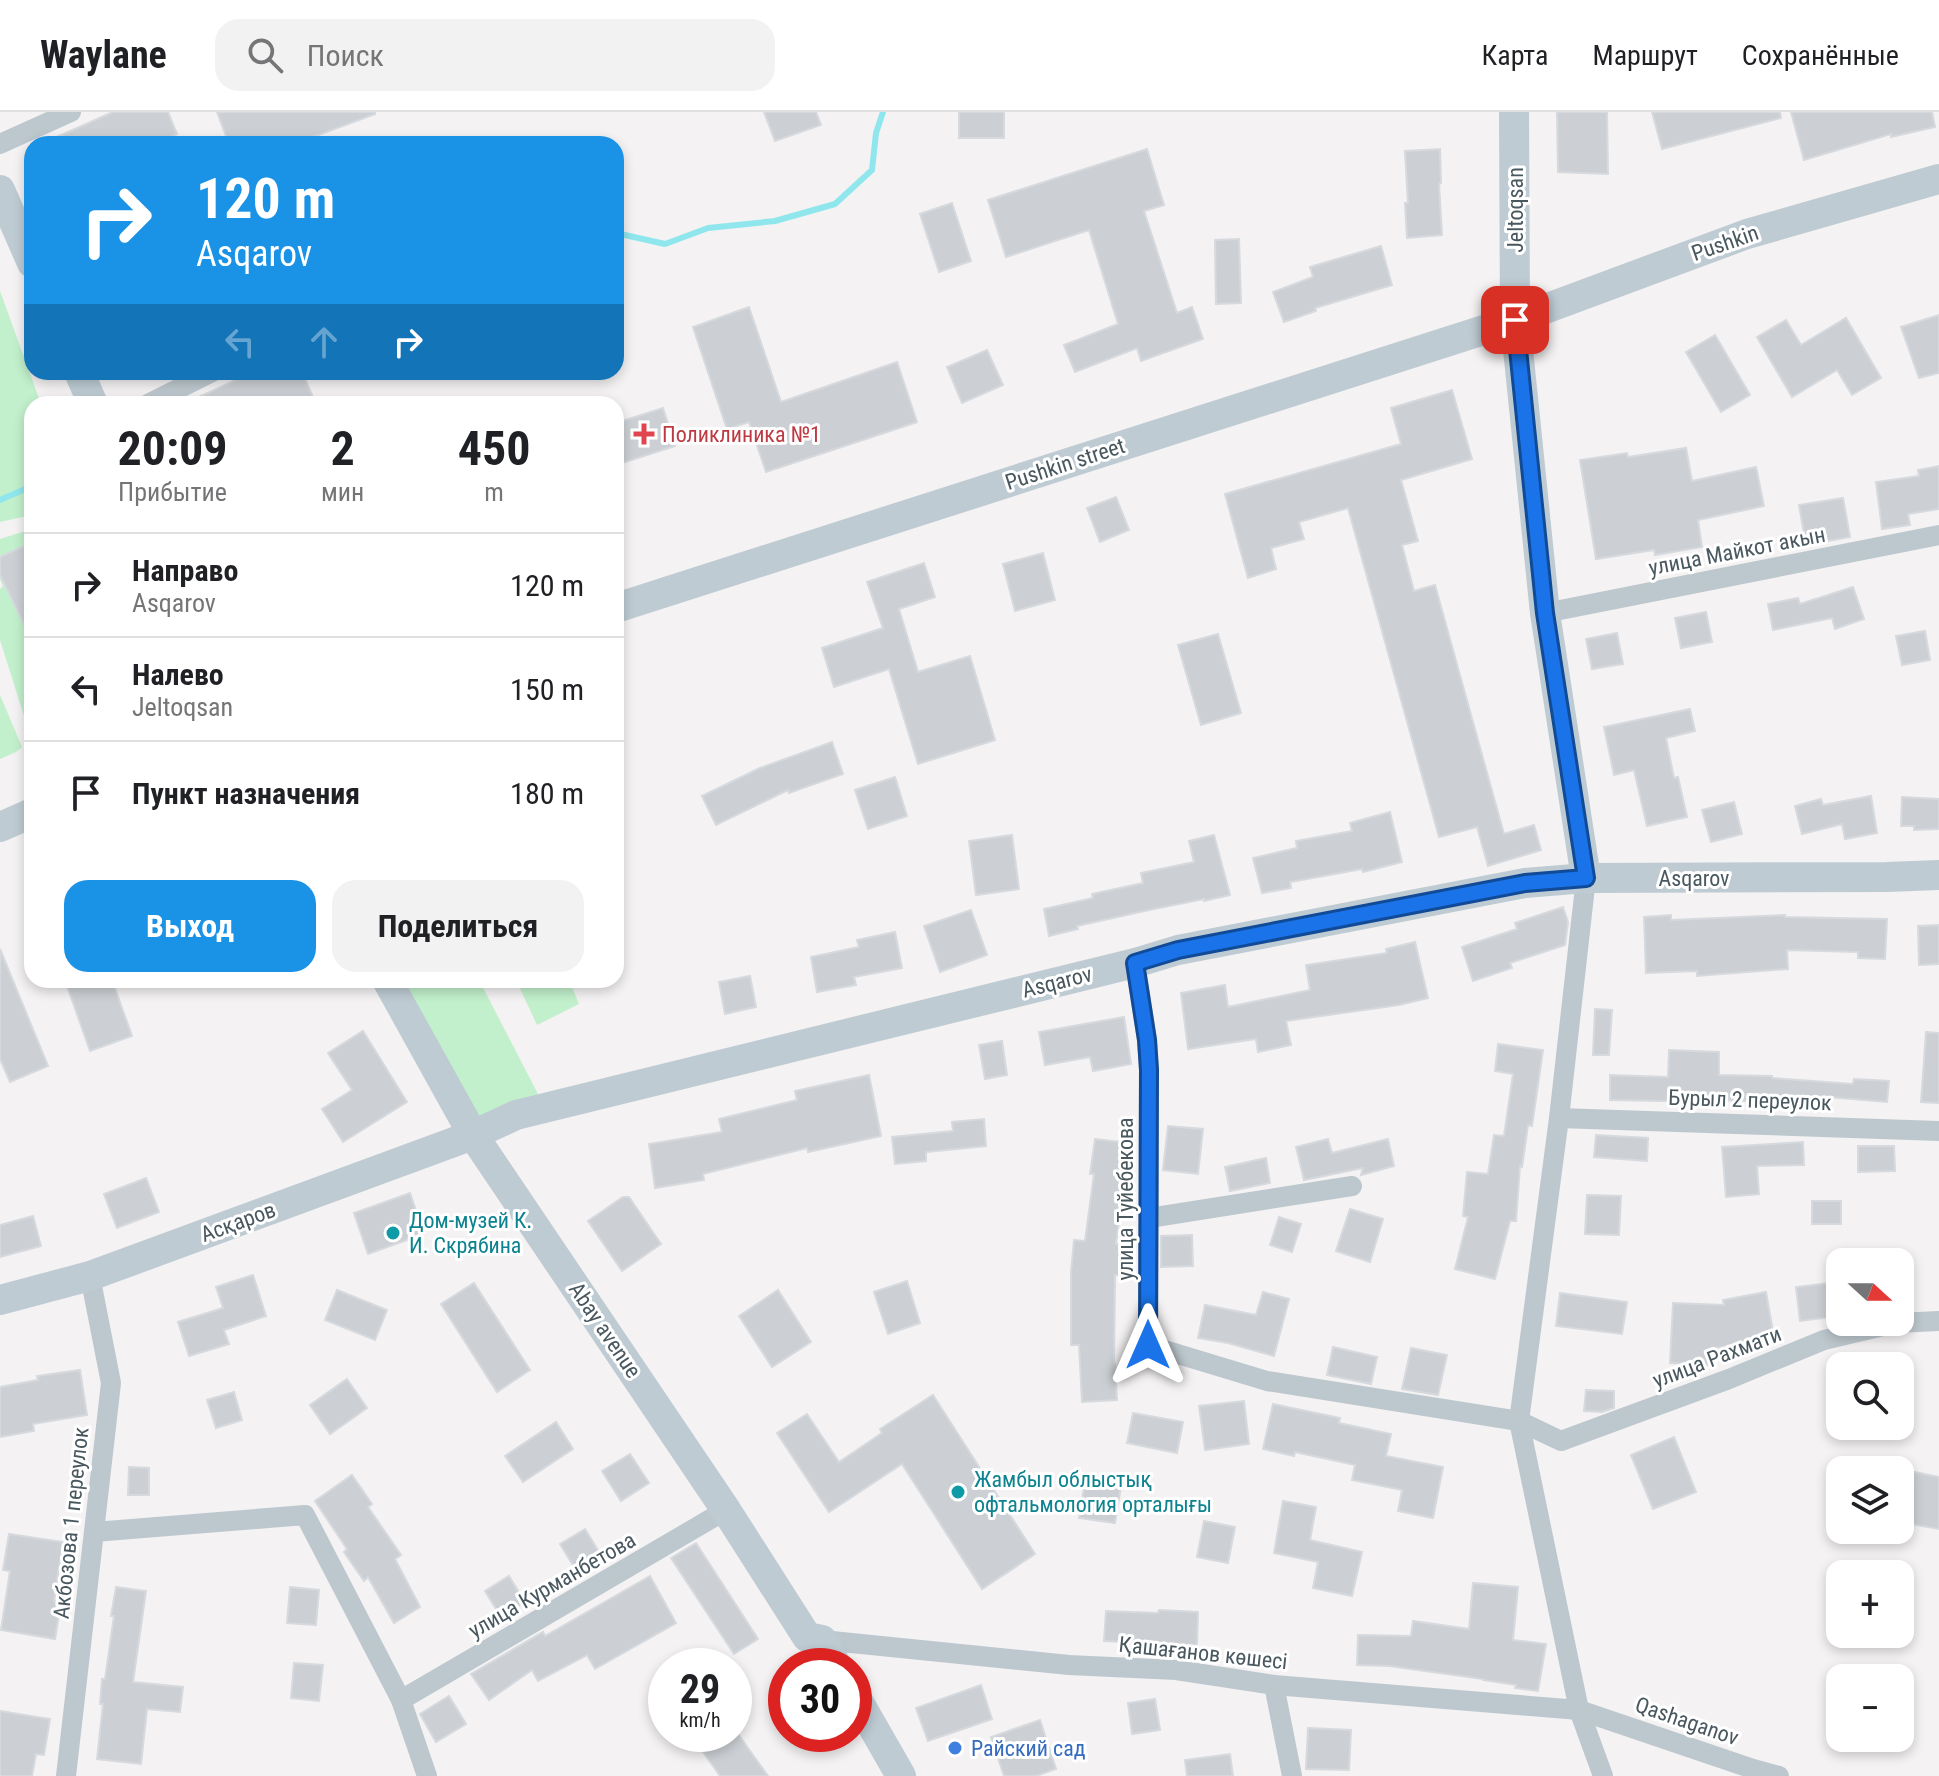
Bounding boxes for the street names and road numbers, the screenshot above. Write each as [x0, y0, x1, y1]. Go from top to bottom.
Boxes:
street label: Jeltoqsan [1503, 167, 1528, 253]
street label: Pushkin [1688, 220, 1762, 266]
street label: Pushkin street [1002, 433, 1128, 495]
street label: улица Майкот акын [1647, 522, 1827, 580]
street label: Asqarov [1658, 866, 1730, 891]
street label: Asqarov [1020, 961, 1094, 1003]
street label: Бурыл 2 переулок [1668, 1085, 1832, 1115]
street label: улица Туйебекова [1113, 1117, 1138, 1281]
street label: Асқаров [197, 1197, 279, 1247]
street label: Abay avenue [564, 1278, 646, 1382]
street label: улица Рахмати [1649, 1321, 1785, 1393]
street label: Акбозова 1 переулок [49, 1426, 94, 1620]
street label: улица Курманбетова [464, 1527, 640, 1643]
street label: Қашағанов көшесі [1117, 1632, 1289, 1674]
street label: Qashaganov [1632, 1692, 1742, 1750]

